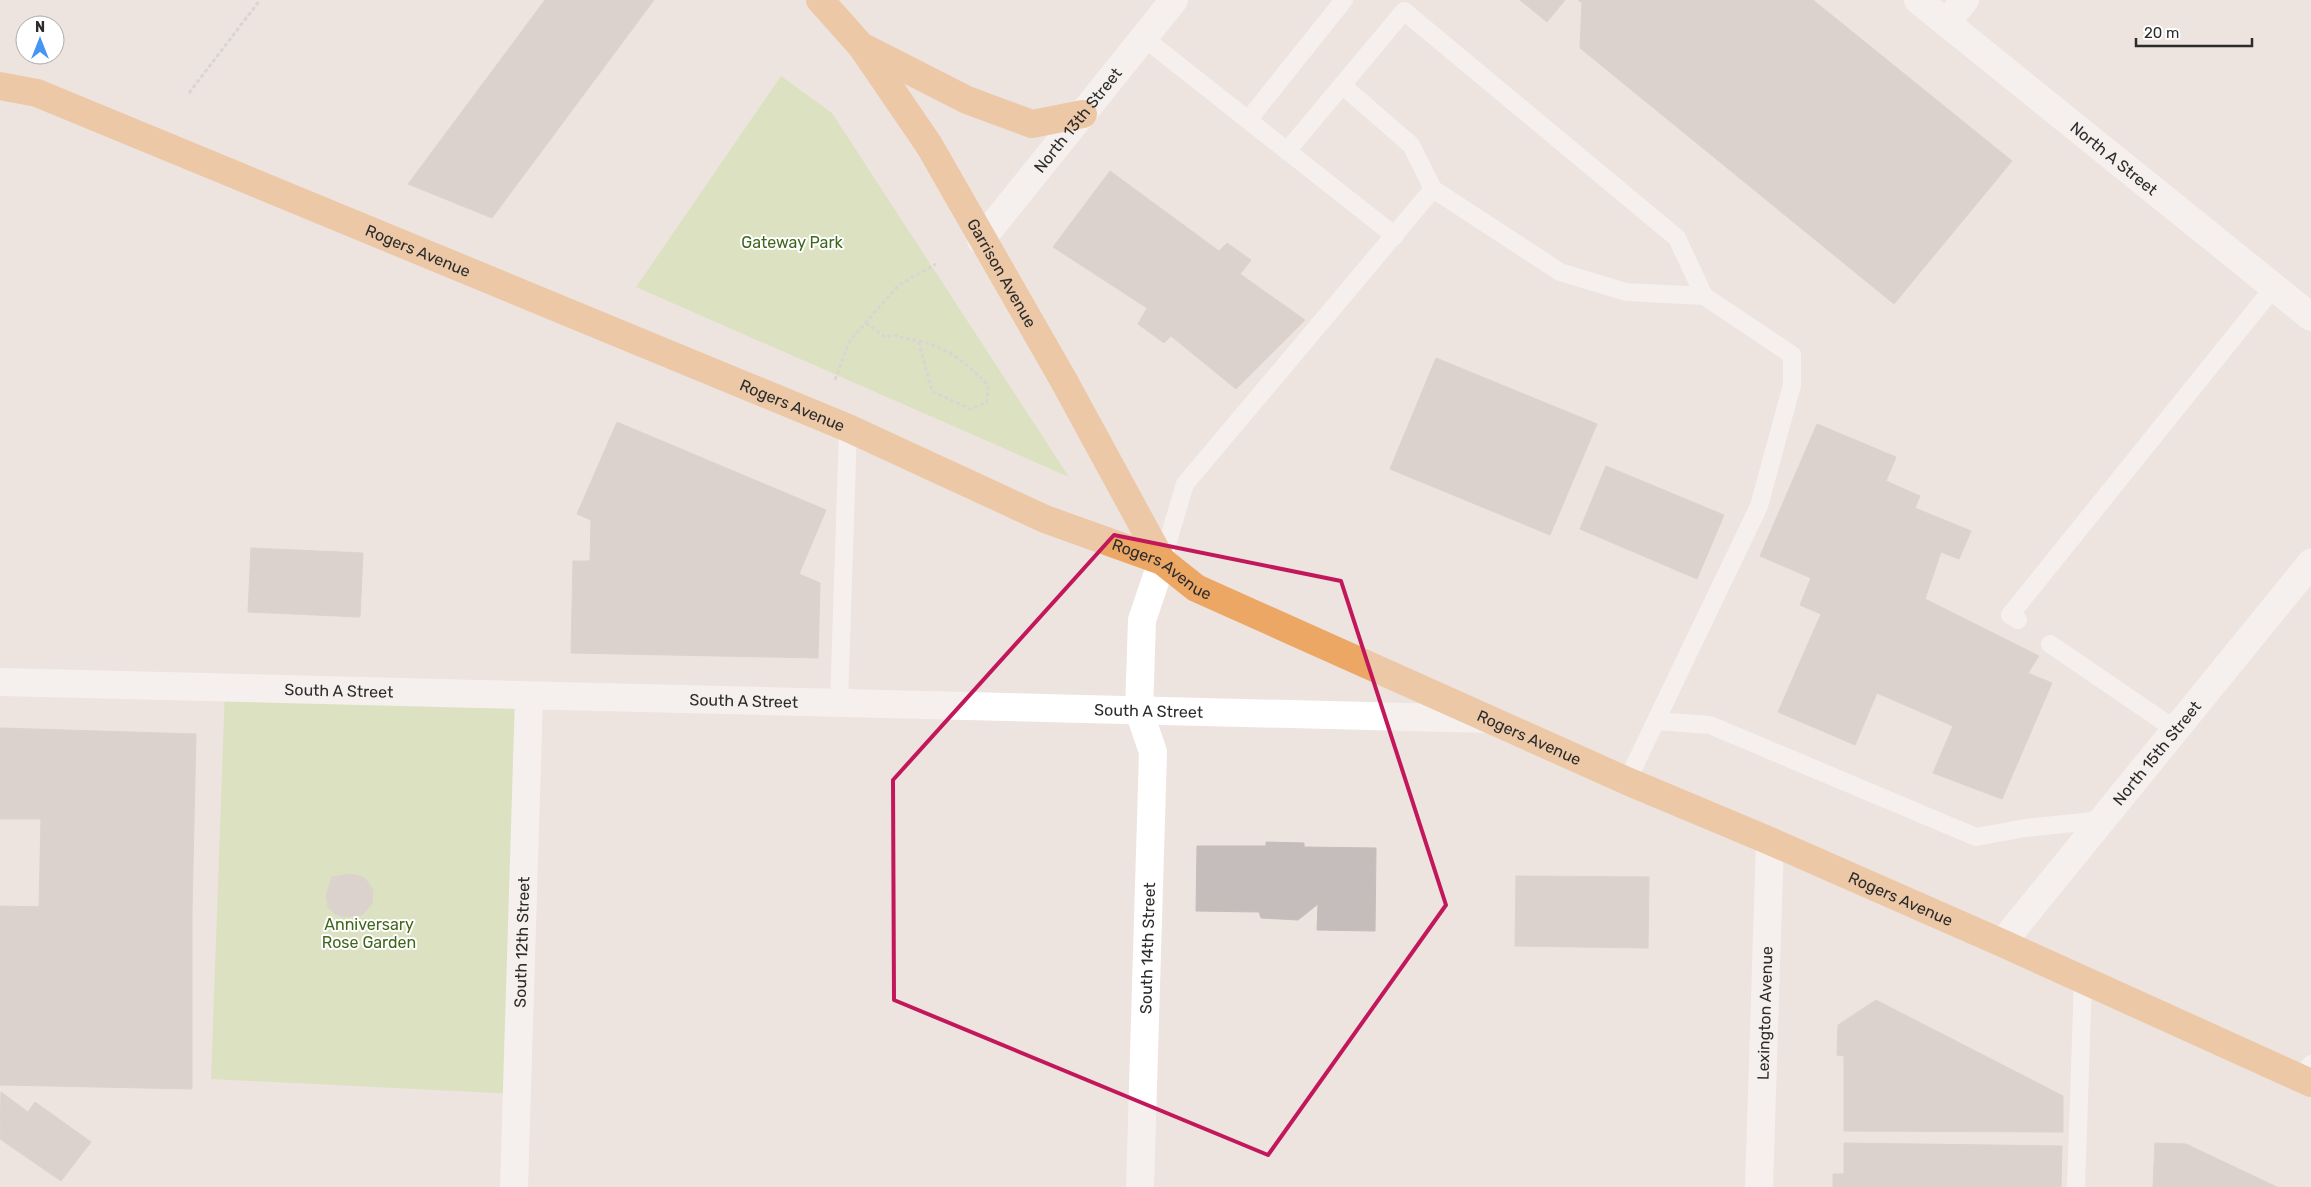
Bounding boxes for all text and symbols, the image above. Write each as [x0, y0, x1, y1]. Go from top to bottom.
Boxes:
north arrow [15, 15, 65, 65]
scale bar [2136, 15, 2252, 47]
text: N [35, 19, 45, 36]
text: 20 m [2144, 24, 2179, 42]
street label: North 13th Street [1030, 64, 1126, 177]
street label: North A Street [2066, 118, 2161, 199]
street label: Garrison Avenue [963, 215, 1040, 331]
street label: Rogers Avenue [363, 221, 473, 281]
park label: Gateway Park [741, 233, 843, 252]
street label: Rogers Avenue [737, 375, 848, 436]
street label: Rogers Avenue [1109, 535, 1214, 604]
street label: South A Street [284, 680, 394, 702]
street label: South A Street [689, 690, 798, 712]
street label: North 15th Street [2109, 697, 2205, 809]
street label: South A Street [1094, 700, 1203, 722]
street label: Rogers Avenue [1474, 706, 1584, 769]
street label: Rogers Avenue [1845, 868, 1956, 930]
street label: South 12th Street [510, 876, 533, 1008]
street label: South 14th Street [1136, 882, 1159, 1014]
park label: Anniversary Rose Garden [322, 915, 416, 952]
street label: Lexington Avenue [1753, 946, 1777, 1080]

